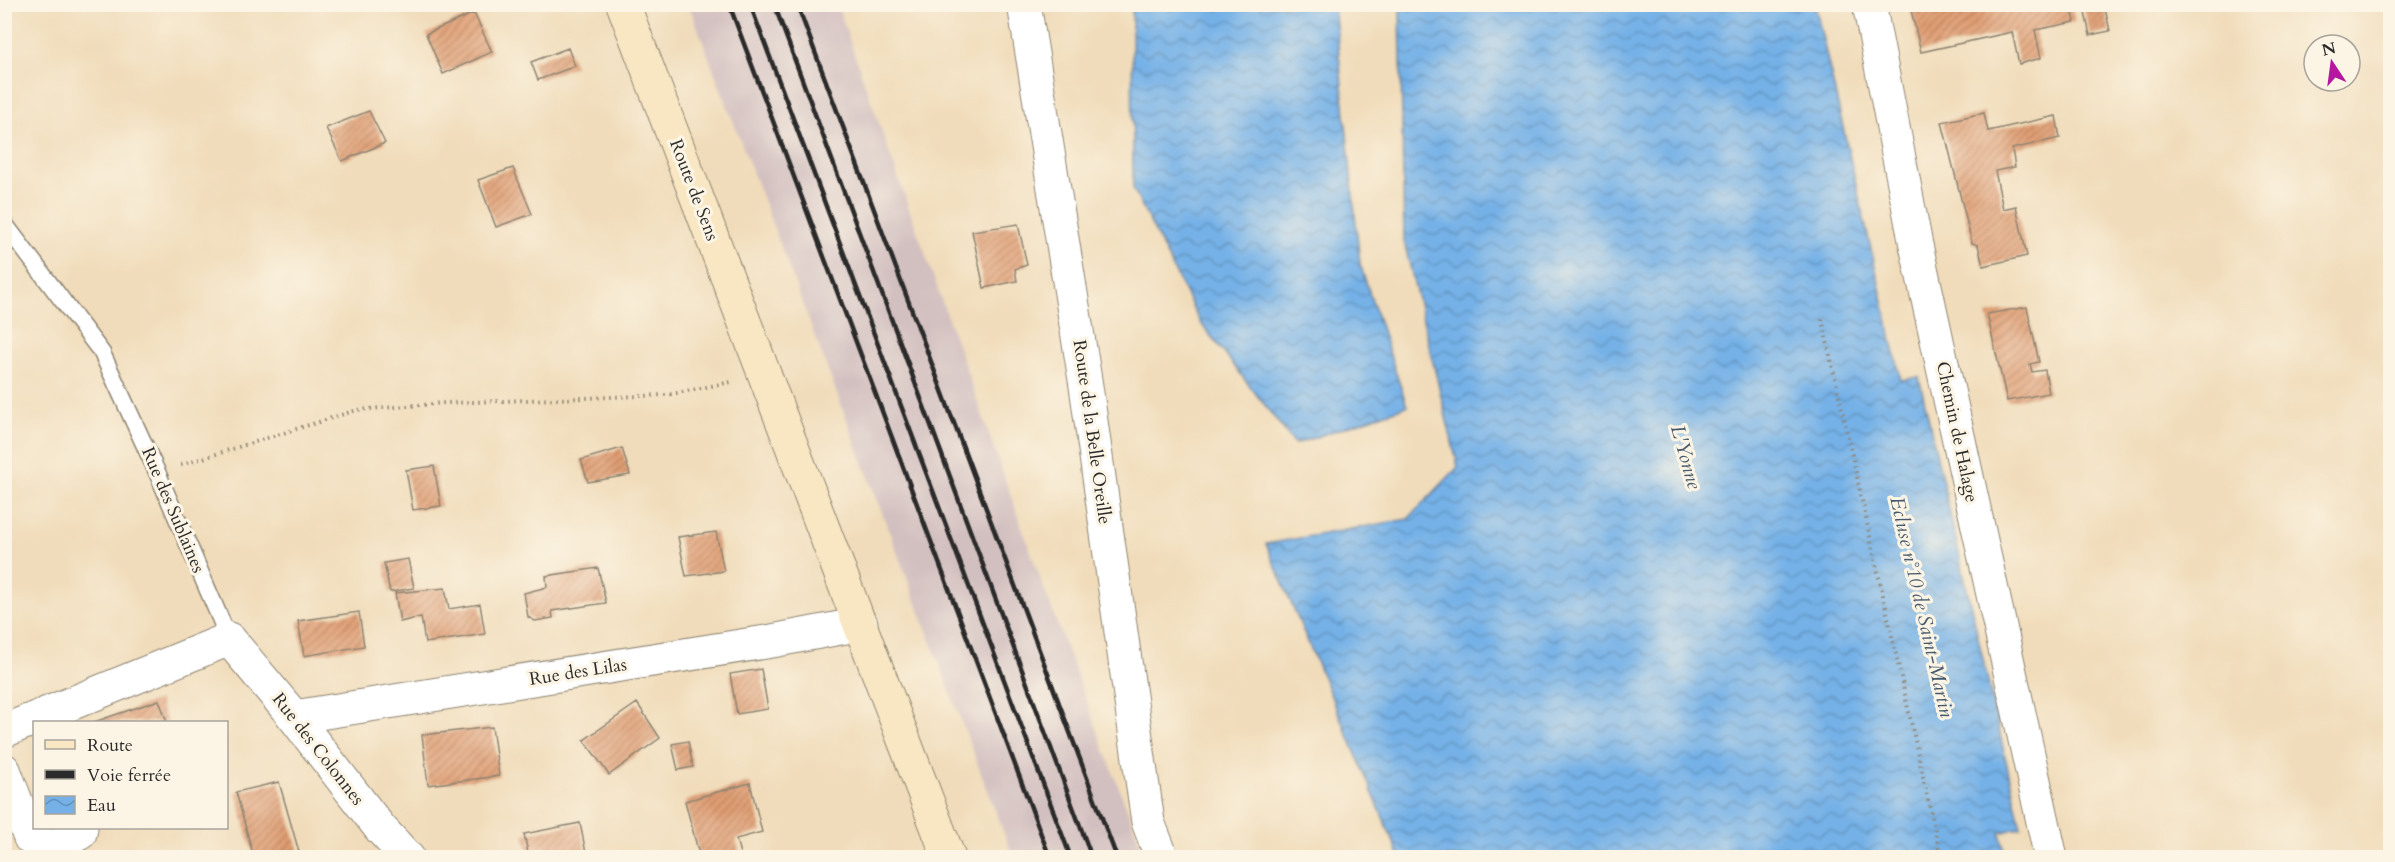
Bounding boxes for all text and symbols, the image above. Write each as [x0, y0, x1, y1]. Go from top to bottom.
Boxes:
north arrow [2302, 33, 2362, 93]
text: N [2320, 37, 2338, 62]
street label: Route de Sens [663, 136, 725, 244]
street label: Route de la Belle Oreille [1067, 338, 1117, 526]
street label: Chemin de Halage [1930, 359, 1984, 505]
water label: L'Yonne [1664, 422, 1708, 492]
street label: Rue des Sublaines [135, 443, 211, 577]
water label: Ecluse n°10 de Saint-Martin [1883, 494, 1961, 720]
street label: Rue des Lilas [528, 652, 628, 692]
street label: Rue des Colonnes [266, 688, 370, 810]
legend [33, 721, 228, 829]
text: Route [87, 733, 133, 758]
text: Voie ferrée [87, 763, 171, 788]
text: Eau [87, 793, 116, 818]

